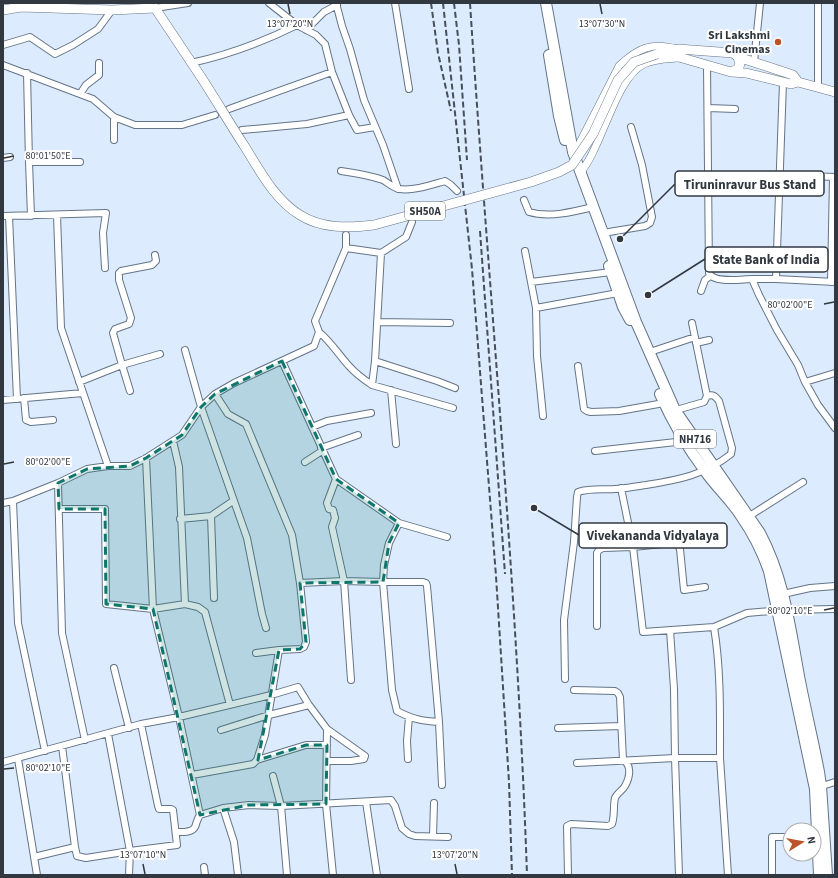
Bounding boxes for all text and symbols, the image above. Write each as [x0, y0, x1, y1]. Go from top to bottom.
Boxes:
text: 13°07'20"N [267, 17, 313, 31]
text: 13°07'30"N [579, 17, 625, 31]
place label: Sri Lakshmi Cinemas [708, 27, 770, 58]
marker: Sri Lakshmi Cinemas [773, 37, 783, 47]
text: 80°01'50"E [25, 149, 71, 163]
callout: Tiruninravur Bus Stand [675, 171, 824, 196]
text: Tiruninravur Bus Stand [684, 176, 816, 194]
road number: SH50A [405, 202, 445, 220]
callout: State Bank of India [705, 247, 828, 272]
text: State Bank of India [712, 251, 820, 269]
text: 80°02'00"E [767, 298, 813, 312]
road number: NH716 [674, 430, 716, 448]
text: 80°02'00"E [25, 455, 71, 469]
callout: Vivekananda Vidyalaya [579, 523, 727, 548]
text: Vivekananda Vidyalaya [586, 527, 719, 545]
text: 80°02'10"E [767, 604, 813, 618]
text: 80°02'10"E [25, 761, 71, 775]
north arrow [782, 822, 822, 862]
text: N [803, 835, 819, 845]
text: 13°07'10"N [120, 848, 166, 862]
text: 13°07'20"N [432, 848, 478, 862]

